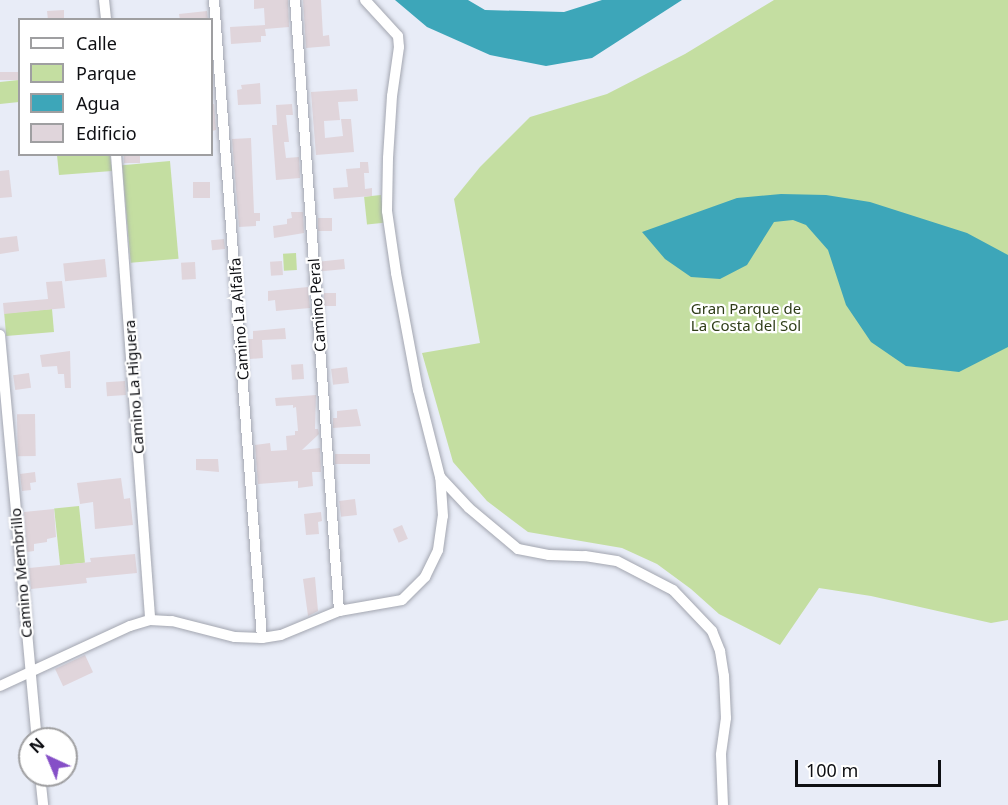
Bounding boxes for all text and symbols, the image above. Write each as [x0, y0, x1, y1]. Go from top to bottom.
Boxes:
legend [18, 18, 213, 156]
text: Calle [76, 31, 117, 55]
text: Parque [76, 61, 136, 85]
text: Agua [76, 91, 120, 115]
text: Edificio [76, 121, 137, 145]
street label: Camino La Alfalfa [226, 257, 252, 381]
street label: Camino Peral [305, 258, 329, 352]
park label: Gran Parque de La Costa del Sol [691, 299, 801, 334]
street label: Camino La Higuera [120, 319, 148, 455]
street label: Camino Membrillo [6, 507, 36, 639]
north arrow [18, 727, 78, 787]
text: N [25, 733, 49, 758]
scale bar [798, 748, 944, 786]
text: 100 m [806, 758, 858, 782]

